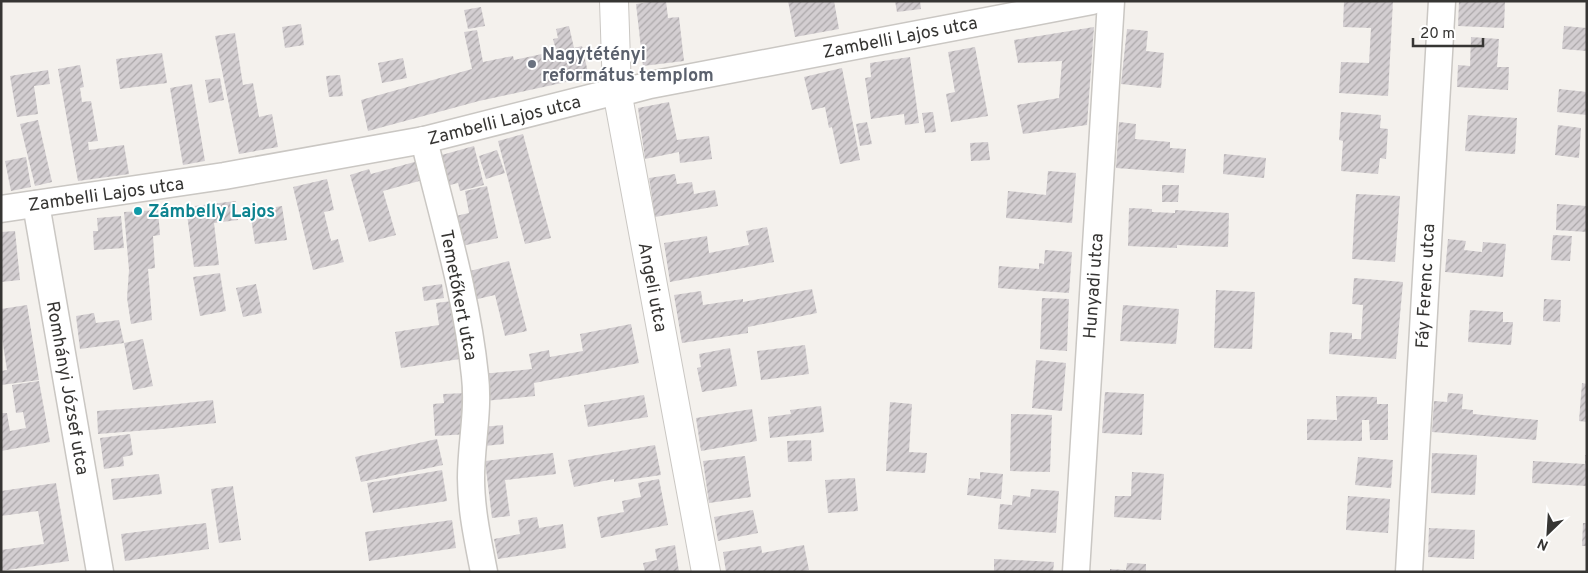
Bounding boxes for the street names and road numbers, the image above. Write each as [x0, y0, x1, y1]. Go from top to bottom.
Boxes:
street label: Zambelli Lajos utca [821, 12, 980, 65]
street label: Zambelli Lajos utca [425, 91, 583, 152]
street label: Zambelli Lajos utca [27, 173, 186, 218]
street label: Fáy Ferenc utca [1412, 223, 1441, 349]
street label: Temetőkert utca [434, 228, 481, 363]
street label: Hunyadi utca [1079, 233, 1110, 340]
street label: Angeli utca [632, 240, 671, 334]
street label: Romhányi József utca [40, 299, 93, 477]

